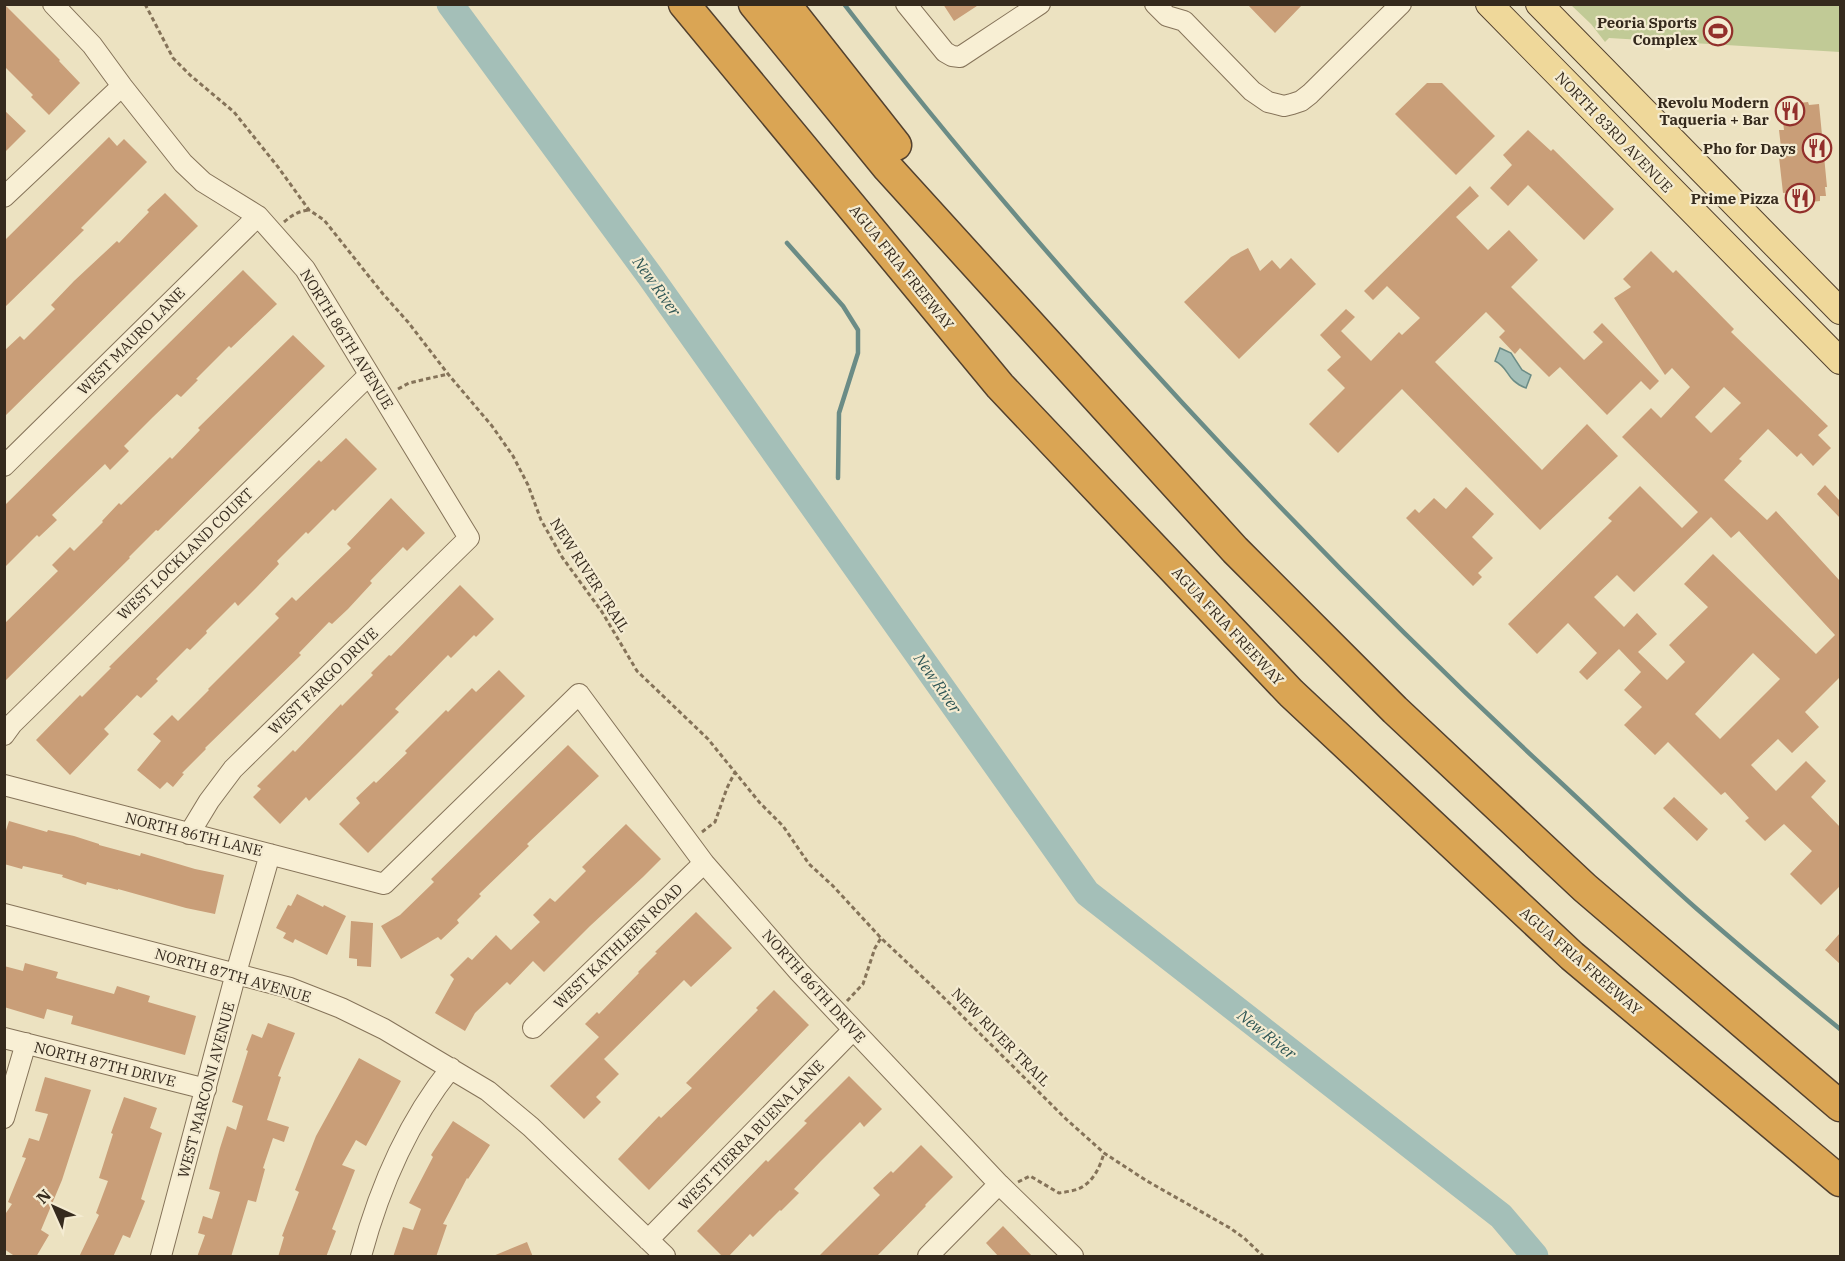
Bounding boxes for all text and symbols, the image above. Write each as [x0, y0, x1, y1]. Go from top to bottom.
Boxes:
place label: Peoria Sports Complex [1597, 13, 1697, 49]
sports icon: Peoria Sports Complex [1702, 15, 1734, 47]
street label: NORTH 83RD AVENUE [1551, 68, 1677, 196]
place label: Revolu Modern Taqueria + Bar [1657, 93, 1770, 129]
restaurant icon: Revolu Modern Taqueria + Bar [1774, 95, 1806, 127]
restaurant icon: Pho for Days [1801, 132, 1833, 164]
place label: Pho for Days [1703, 139, 1796, 158]
restaurant icon: Prime Pizza [1784, 182, 1816, 214]
place label: Prime Pizza [1691, 189, 1779, 208]
street label: AGUA FRIA FREEWAY [846, 201, 959, 334]
water label: New River [628, 251, 686, 321]
street label: NORTH 86TH AVENUE [296, 265, 398, 413]
street label: WEST MAURO LANE [73, 283, 189, 399]
street label: WEST LOCKLAND COURT [113, 484, 257, 624]
street label: NEW RIVER TRAIL [546, 514, 634, 636]
street label: AGUA FRIA FREEWAY [1168, 563, 1288, 690]
street label: WEST FARGO DRIVE [264, 624, 382, 738]
water label: New River [909, 648, 967, 718]
street label: NORTH 86TH LANE [123, 808, 265, 860]
street label: WEST KATHLEEN ROAD [549, 879, 687, 1013]
street label: AGUA FRIA FREEWAY [1516, 903, 1646, 1019]
street label: NORTH 86TH DRIVE [758, 926, 870, 1046]
street label: NORTH 87TH AVENUE [153, 944, 313, 1006]
street label: NEW RIVER TRAIL [948, 984, 1054, 1090]
street label: WEST MARCONI AVENUE [173, 1000, 239, 1180]
water label: New River [1233, 1004, 1301, 1064]
street label: NORTH 87TH DRIVE [32, 1037, 178, 1091]
street label: WEST TIERRA BUENA LANE [674, 1056, 828, 1214]
north arrow [24, 1177, 84, 1237]
text: N [32, 1185, 55, 1208]

